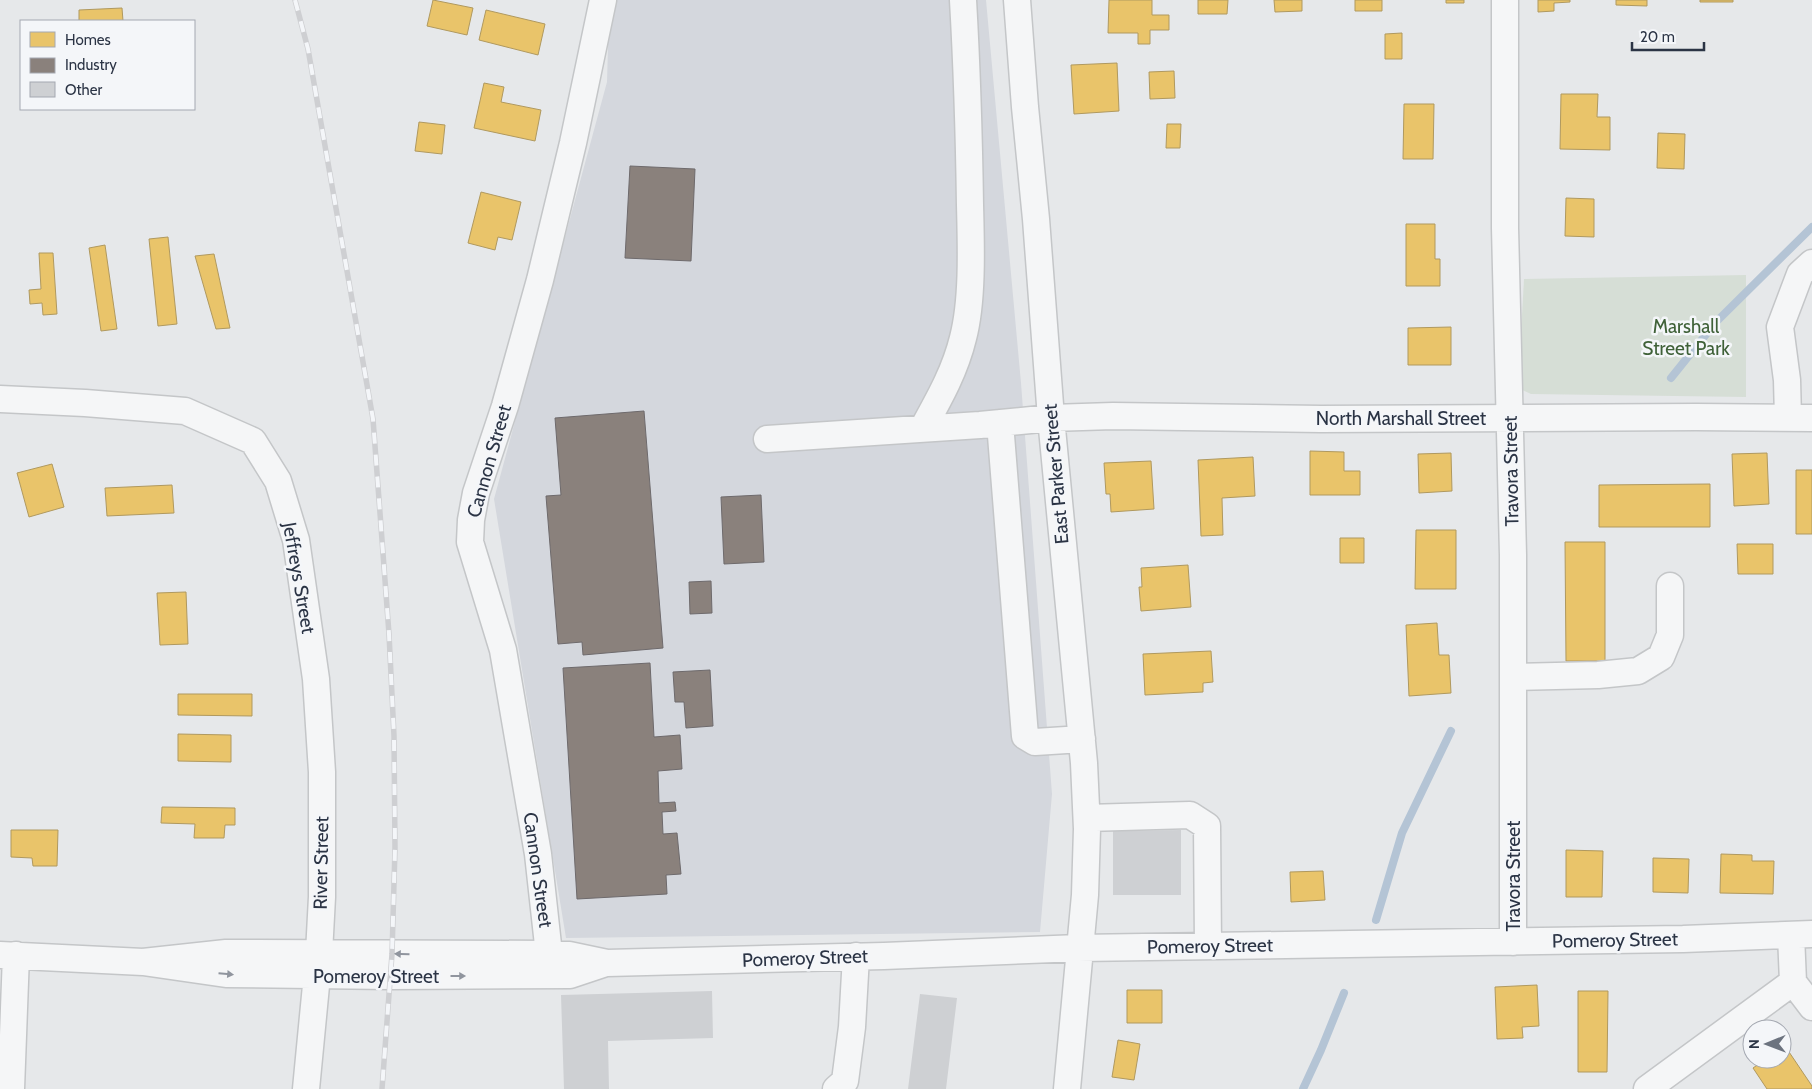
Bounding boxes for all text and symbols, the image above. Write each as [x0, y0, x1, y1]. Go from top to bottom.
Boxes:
legend [20, 20, 195, 110]
scale bar [1632, 20, 1704, 52]
text: 20 m [1640, 28, 1675, 46]
text: Homes [65, 31, 111, 49]
text: Industry [65, 56, 117, 74]
text: Other [65, 81, 102, 99]
park label: Marshall Street Park [1642, 315, 1730, 360]
street label: Cannon Street [462, 401, 516, 520]
street label: East Parker Street [1038, 402, 1074, 545]
street label: North Marshall Street [1316, 407, 1487, 430]
street label: Travora Street [1499, 415, 1523, 527]
street label: Jeffreys Street [278, 519, 320, 636]
street label: Cannon Street [519, 811, 558, 930]
street label: River Street [309, 816, 333, 910]
street label: Travora Street [1502, 820, 1525, 931]
street label: Pomeroy Street [1552, 927, 1679, 953]
street label: Pomeroy Street [1147, 933, 1274, 959]
street label: Pomeroy Street [742, 944, 869, 972]
one-way arrow [394, 950, 410, 958]
street label: Pomeroy Street [313, 965, 440, 988]
one-way arrow [218, 970, 234, 978]
one-way arrow [450, 972, 466, 980]
north arrow [1742, 1019, 1792, 1069]
text: N [1745, 1039, 1763, 1049]

